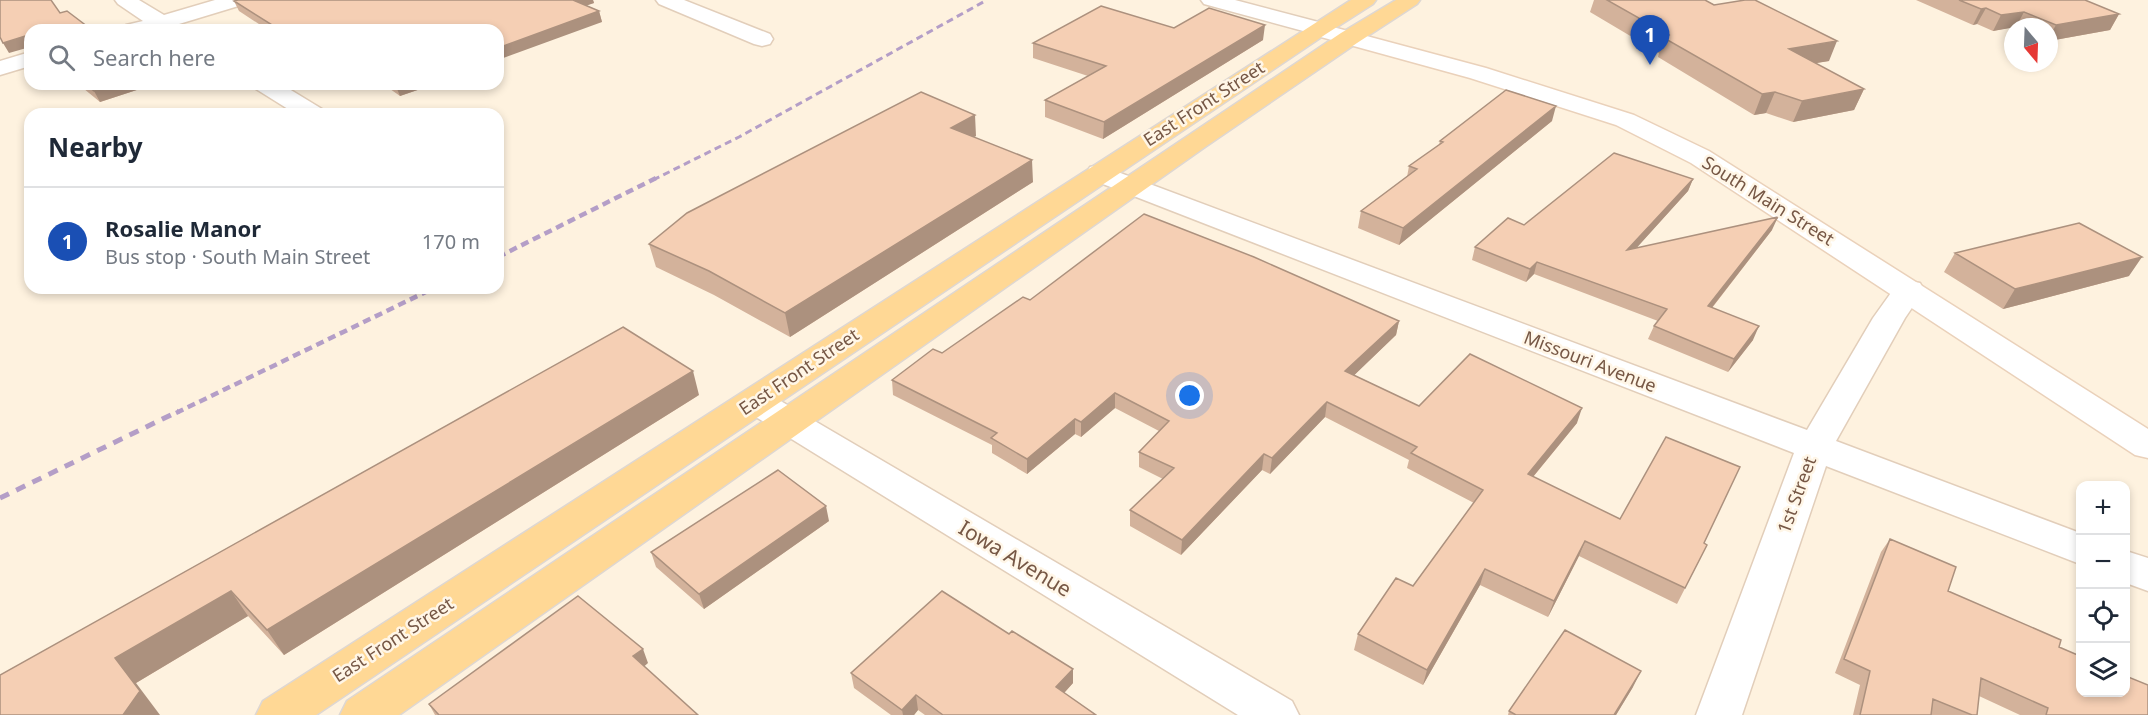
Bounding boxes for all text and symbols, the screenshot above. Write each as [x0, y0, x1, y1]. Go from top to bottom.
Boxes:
pin: 1 [1630, 16, 1670, 65]
north arrow [2004, 18, 2058, 72]
search box [24, 24, 504, 90]
icon: search [45, 41, 78, 74]
text: Search here [93, 42, 215, 72]
street label: East Front Street [1138, 55, 1269, 151]
text: Nearby [48, 129, 143, 165]
street label: South Main Street [1698, 150, 1839, 251]
text: Rosalie Manor [105, 213, 261, 243]
text: 1 [62, 228, 73, 255]
text: 170 m [422, 228, 480, 255]
text: Bus stop · South Main Street [105, 243, 370, 270]
street label: East Front Street [734, 322, 863, 420]
street label: Missouri Avenue [1521, 325, 1660, 397]
your location [1175, 381, 1204, 410]
street label: 1st Street [1771, 452, 1821, 537]
map controls [2076, 481, 2130, 697]
button: + [2076, 481, 2130, 535]
street label: Iowa Avenue [954, 513, 1077, 603]
button: − [2076, 535, 2130, 589]
button: locate [2076, 589, 2130, 643]
street label: East Front Street [327, 591, 458, 687]
button: layers [2076, 643, 2130, 697]

